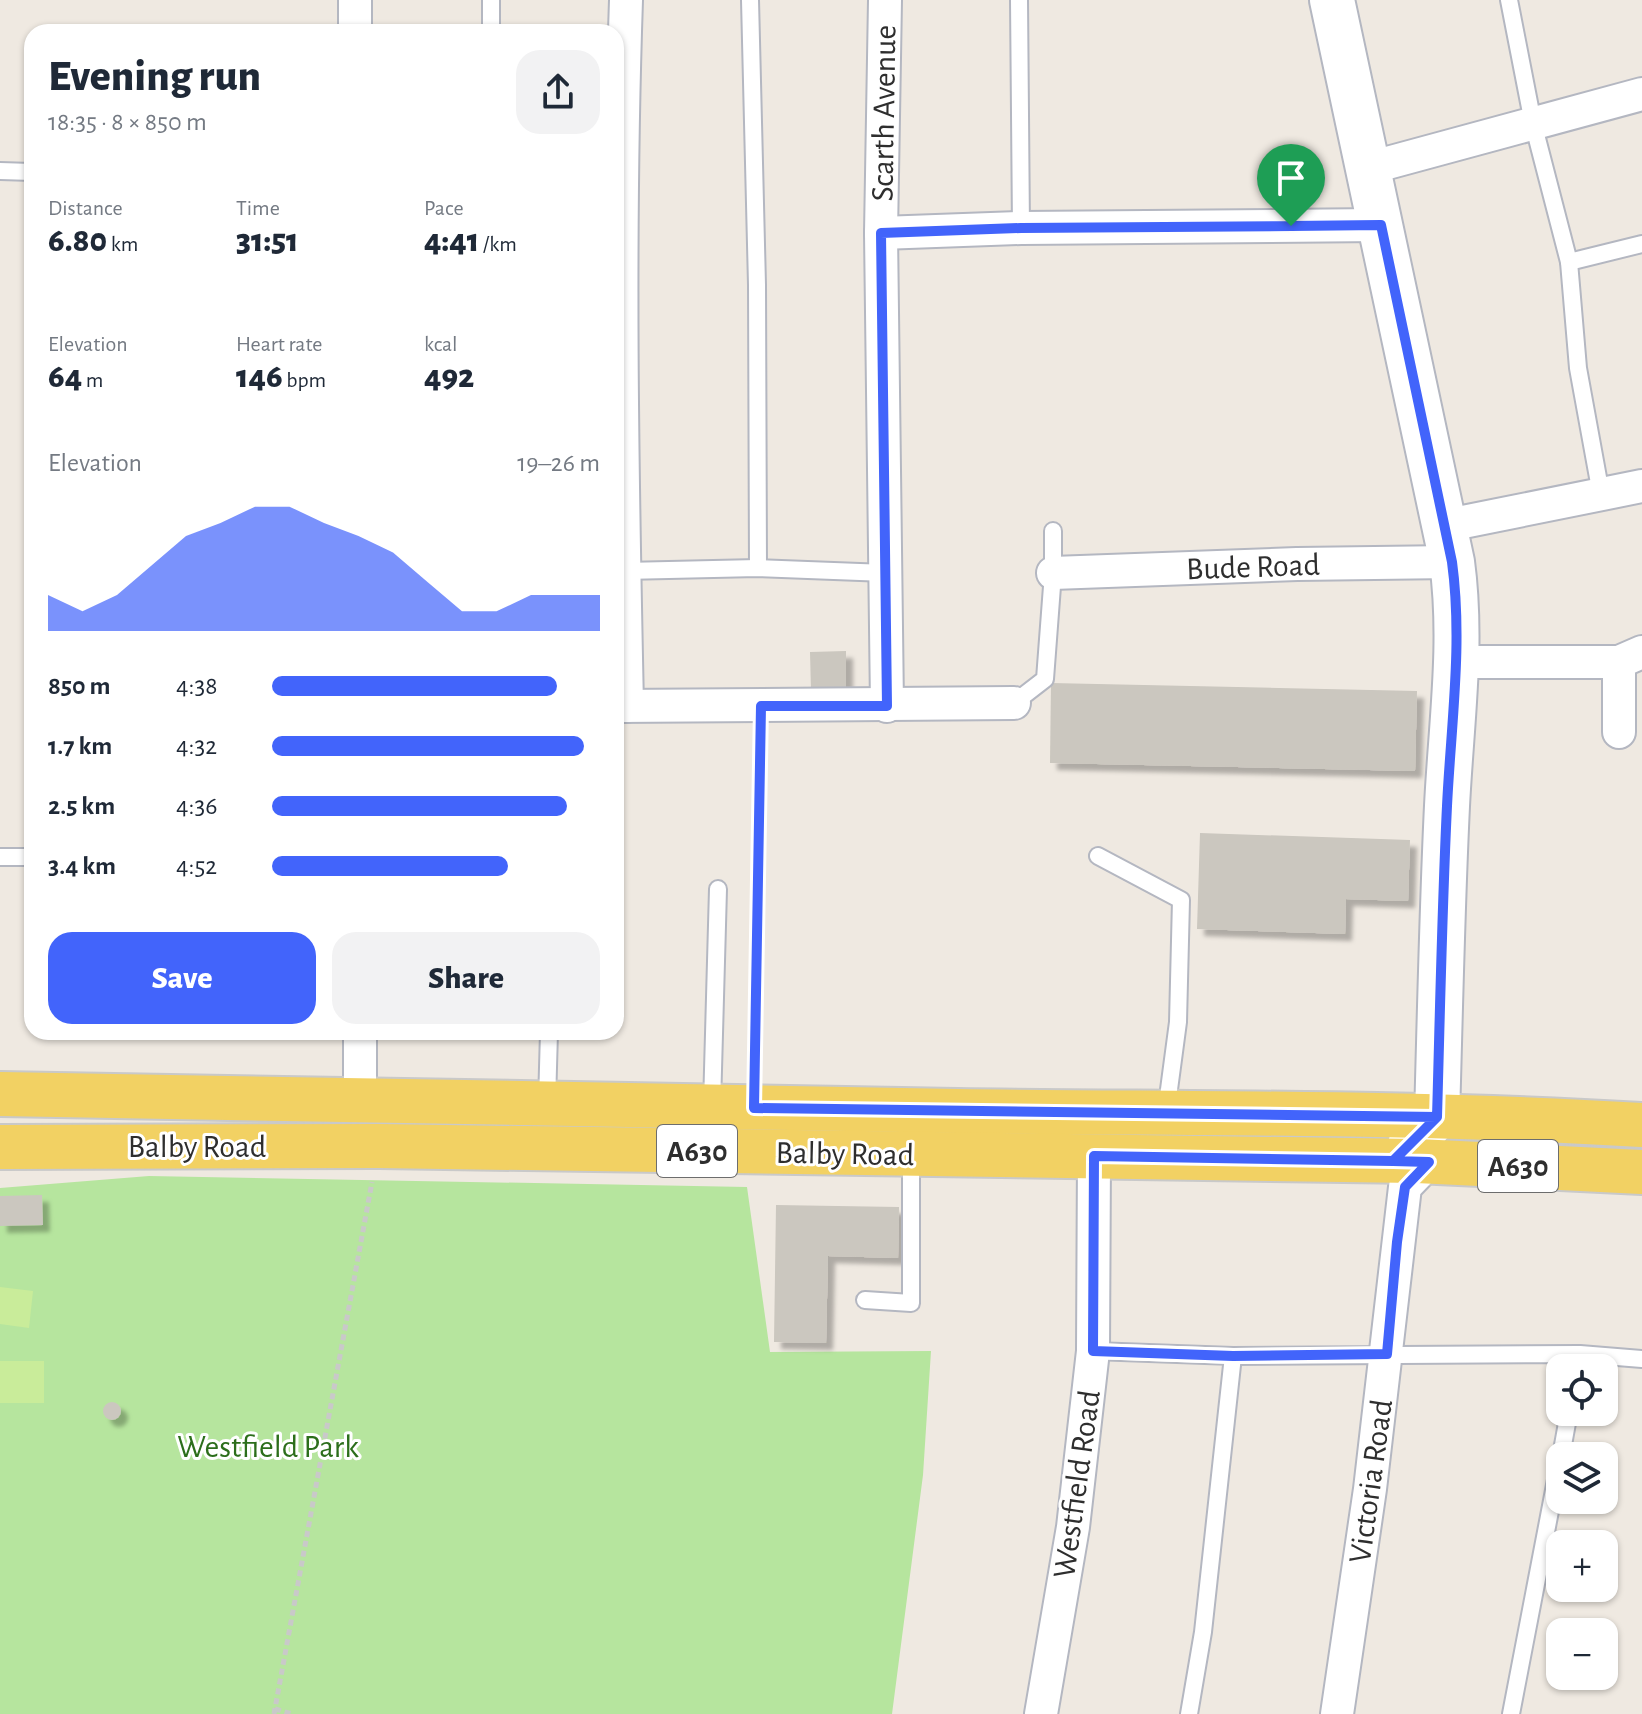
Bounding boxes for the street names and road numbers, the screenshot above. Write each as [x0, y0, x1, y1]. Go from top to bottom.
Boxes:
street label: Scarth Avenue [866, 24, 902, 202]
street label: Bude Road [1186, 549, 1320, 585]
road number: A630 [657, 1125, 737, 1177]
street label: Balby Road [128, 1131, 266, 1163]
street label: Balby Road [775, 1137, 914, 1171]
road number: A630 [1478, 1140, 1558, 1192]
street label: Westfield Road [1048, 1388, 1106, 1580]
street label: Victoria Road [1344, 1397, 1398, 1565]

